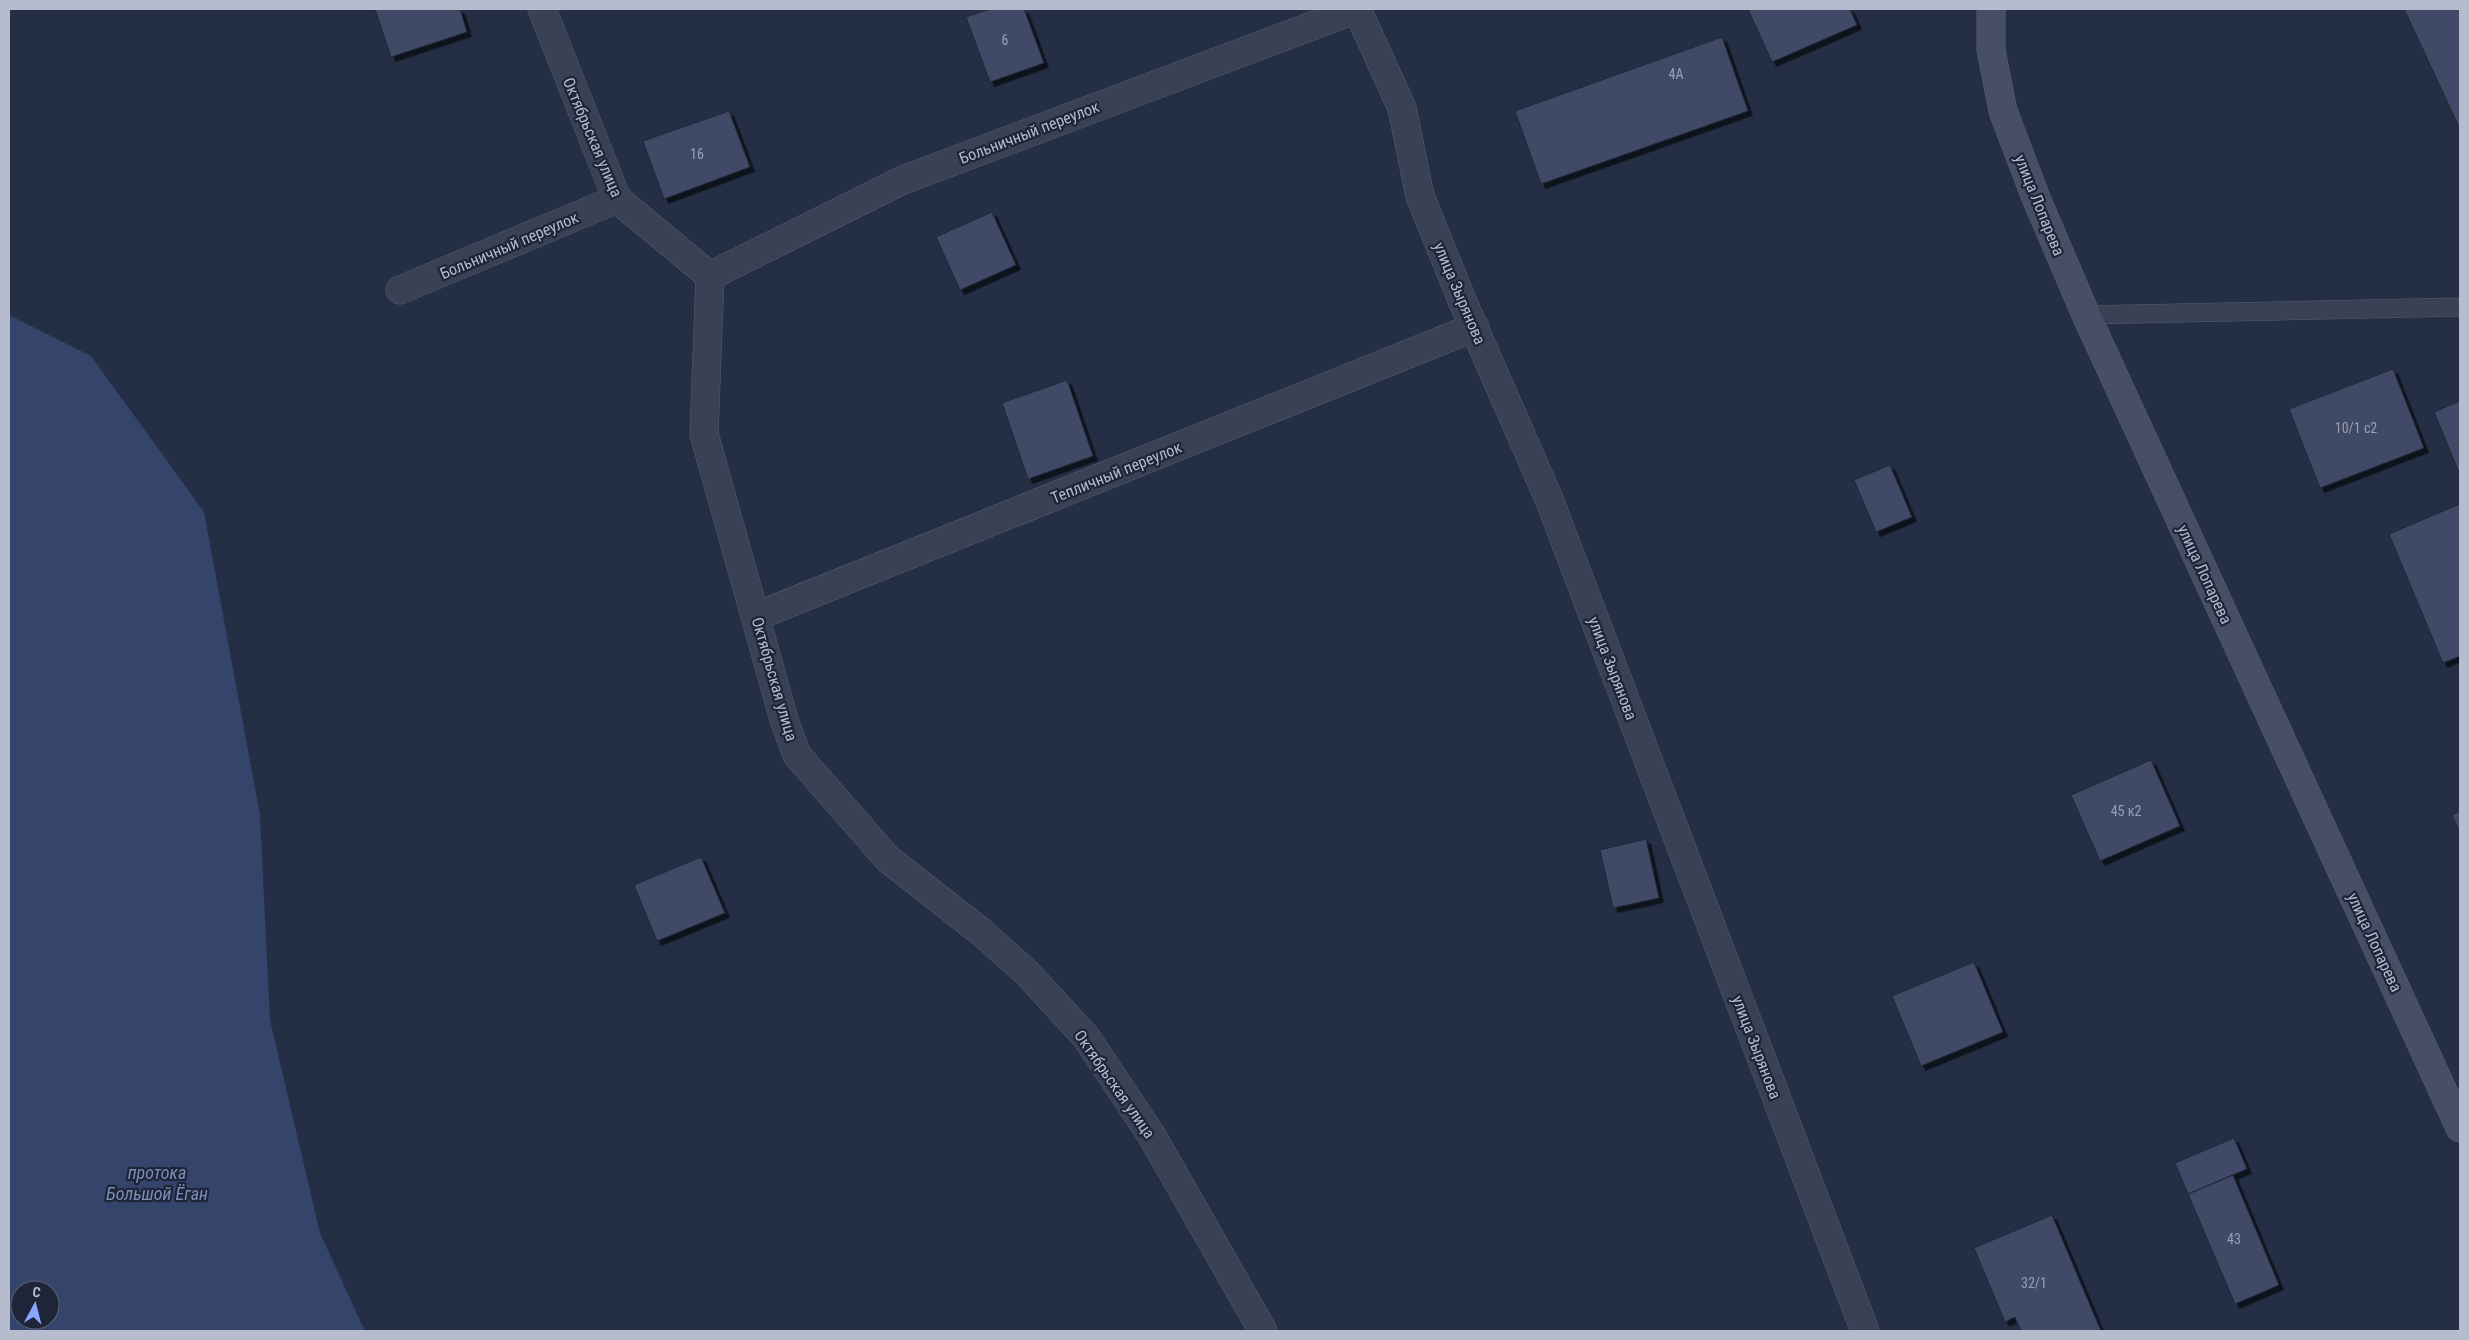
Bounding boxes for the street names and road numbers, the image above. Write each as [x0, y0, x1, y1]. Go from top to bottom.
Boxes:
street label: Октябрьская улица [559, 75, 626, 200]
street label: Больничный переулок [956, 97, 1102, 168]
street label: улица Лопарева [2011, 152, 2068, 258]
street label: Больничный переулок [437, 208, 582, 283]
street label: улица Зырянова [1429, 239, 1490, 347]
street label: Тепличный переулок [1048, 437, 1185, 507]
street label: улица Лопарева [2173, 522, 2236, 627]
street label: улица Зырянова [1584, 614, 1641, 722]
street label: Октябрьская улица [748, 615, 801, 743]
street label: улица Лопарева [2343, 890, 2406, 995]
street label: улица Зырянова [1728, 993, 1785, 1101]
street label: Октябрьская улица [1070, 1026, 1159, 1142]

